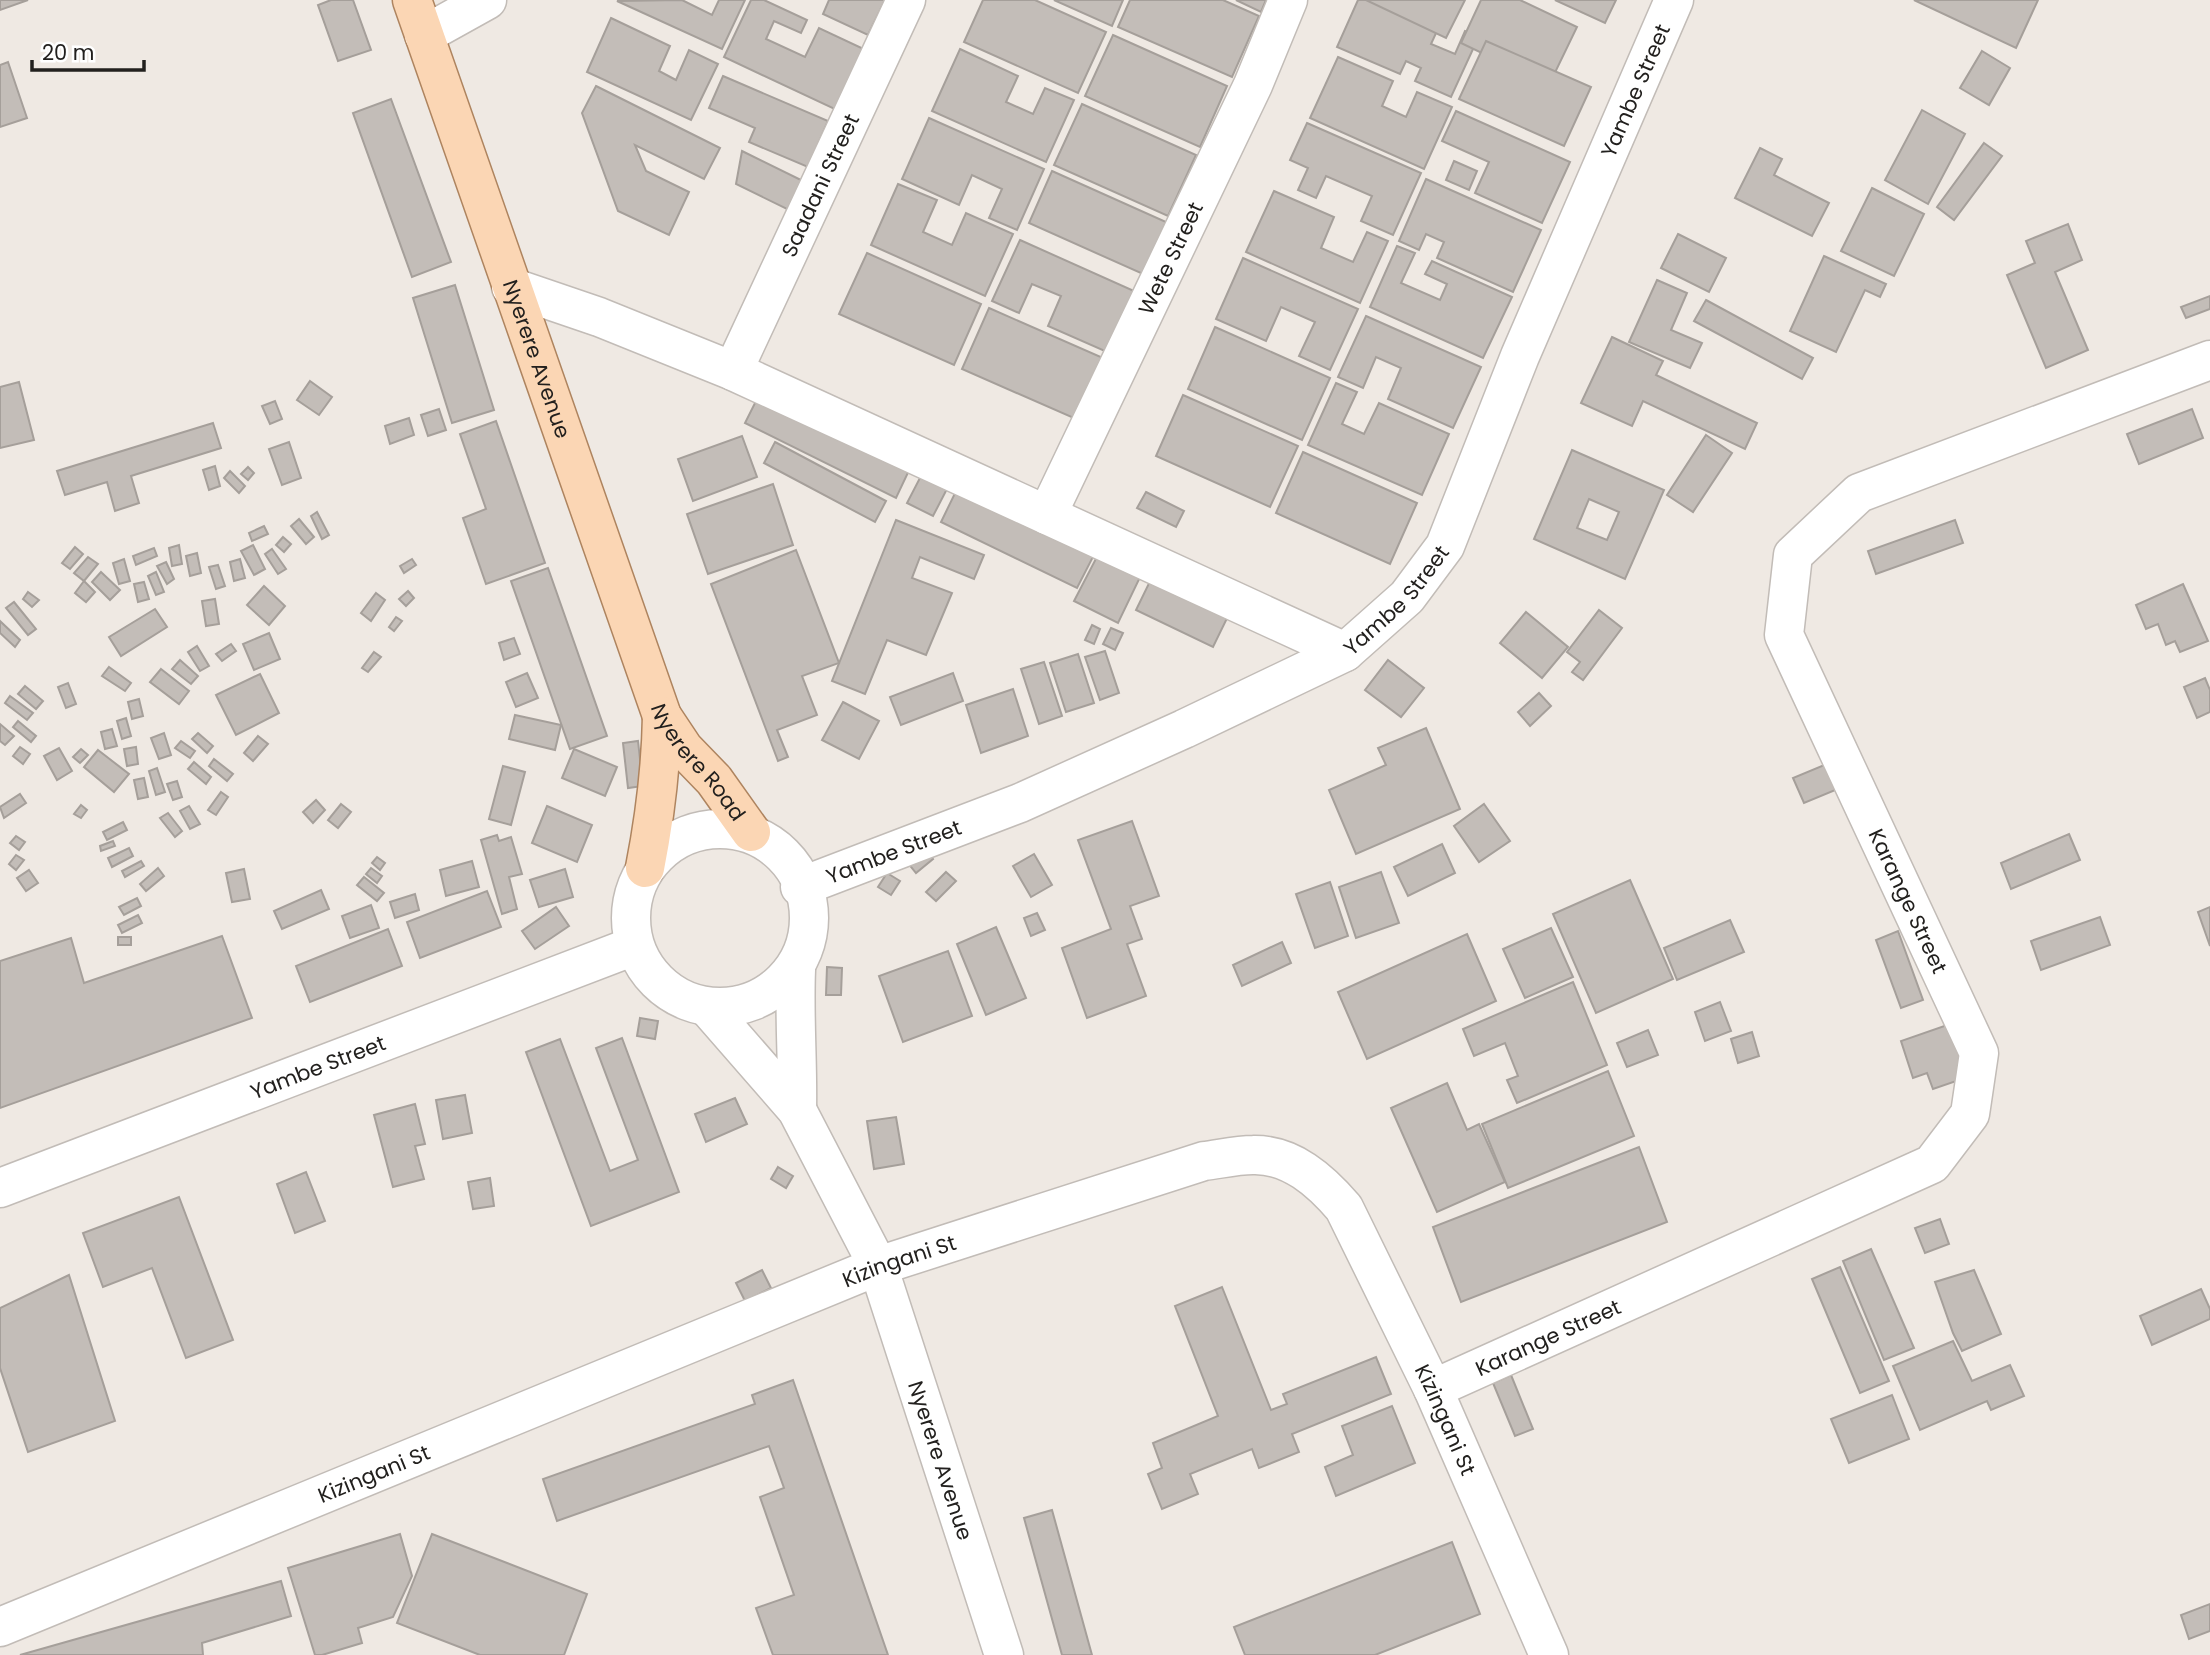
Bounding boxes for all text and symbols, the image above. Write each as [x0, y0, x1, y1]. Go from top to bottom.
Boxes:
street label: Yambe Street [1593, 19, 1676, 162]
scale bar [32, 28, 144, 72]
text: 20 m [42, 38, 95, 67]
street label: Saadani Street [774, 109, 866, 262]
street label: Wete Street [1131, 197, 1209, 319]
street label: Nyerere Avenue [496, 276, 578, 442]
street label: Yambe Street [1337, 539, 1455, 662]
street label: Nyerere Road [644, 700, 753, 826]
street label: Yambe Street [822, 812, 965, 890]
street label: Karange Street [1862, 824, 1954, 978]
street label: Yambe Street [246, 1028, 389, 1106]
street label: Kizingani St [838, 1227, 960, 1294]
street label: Karange Street [1470, 1292, 1625, 1383]
street label: Kizingani St [1408, 1359, 1483, 1480]
street label: Nyerere Avenue [902, 1377, 980, 1544]
street label: Kizingani St [313, 1437, 434, 1509]

